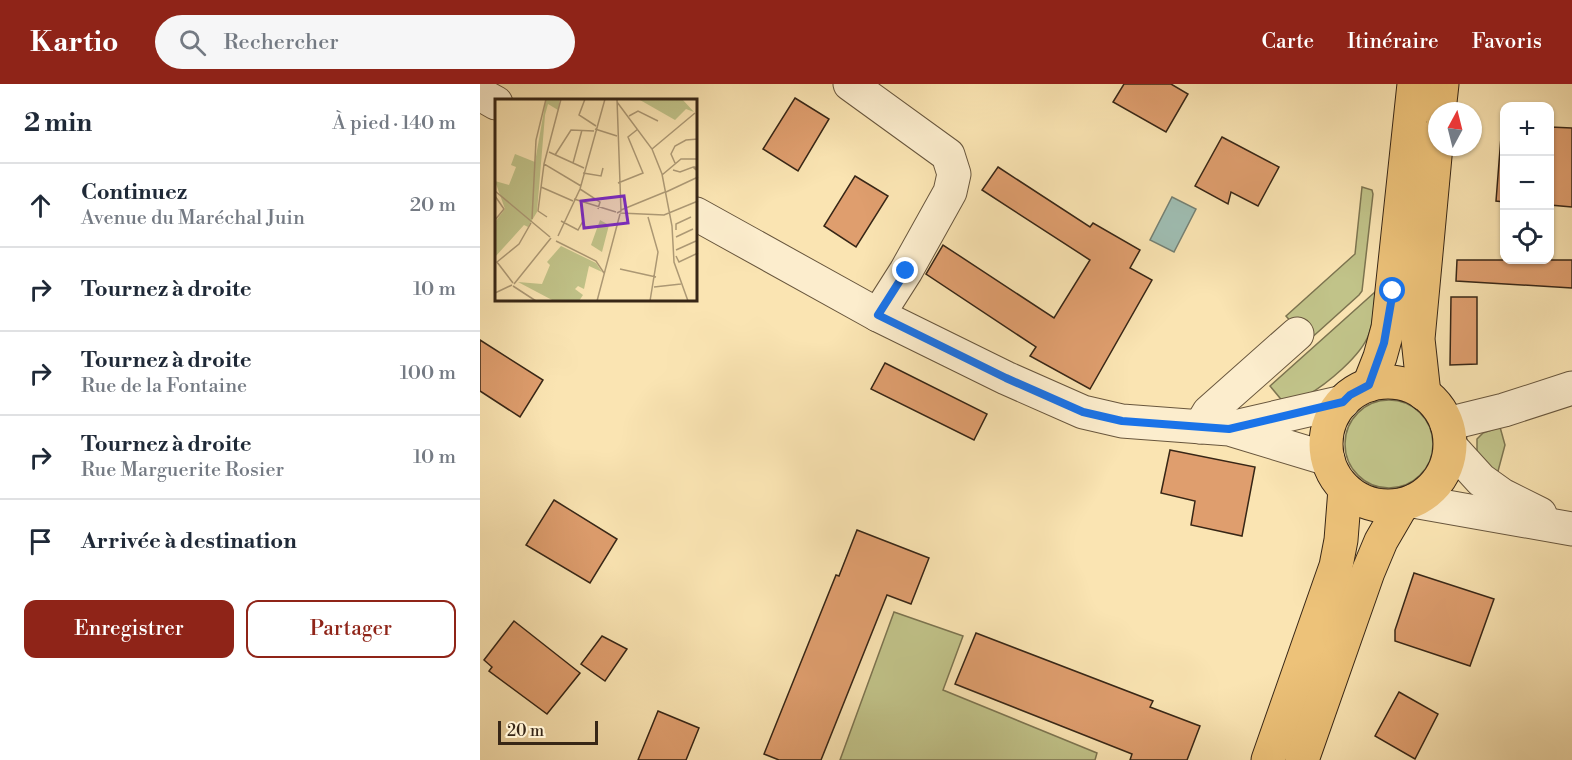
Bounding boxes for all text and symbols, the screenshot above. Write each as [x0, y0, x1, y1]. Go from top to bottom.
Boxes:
search box [155, 15, 575, 69]
text: Kartio [30, 25, 119, 60]
icon: search [176, 26, 209, 59]
text: Rechercher [224, 29, 339, 56]
text: Carte [1262, 29, 1314, 55]
text: Itinéraire [1347, 29, 1439, 55]
text: Favoris [1472, 29, 1542, 55]
inset map [495, 99, 698, 302]
north arrow [1428, 102, 1482, 156]
map controls [1500, 102, 1554, 264]
button: + [1500, 102, 1554, 156]
text: 2 min [24, 107, 92, 139]
text: À pied · 140 m [332, 111, 456, 136]
button: − [1500, 156, 1554, 210]
text: Continuez [81, 179, 187, 206]
icon: ahead [24, 189, 57, 222]
text: 20 m [410, 193, 456, 218]
text: Avenue du Maréchal Juin [81, 206, 305, 231]
button: locate [1500, 210, 1554, 264]
route end [892, 257, 918, 283]
icon: right [24, 273, 57, 306]
text: Tournez à droite [81, 276, 252, 303]
text: 10 m [413, 277, 456, 302]
route start [1379, 277, 1405, 303]
text: Tournez à droite [81, 347, 252, 374]
icon: right [24, 357, 57, 390]
text: 100 m [400, 361, 456, 386]
text: Rue de la Fontaine [81, 374, 247, 399]
text: Tournez à droite [81, 431, 252, 458]
icon: right [24, 441, 57, 474]
text: 10 m [413, 445, 456, 470]
text: Rue Marguerite Rosier [81, 458, 284, 483]
icon: arrive [24, 525, 57, 558]
text: Arrivée à destination [81, 528, 297, 555]
button: Enregistrer [24, 600, 234, 658]
button: Partager [246, 600, 456, 658]
scale bar [498, 718, 598, 746]
text: 20 m [507, 721, 544, 741]

